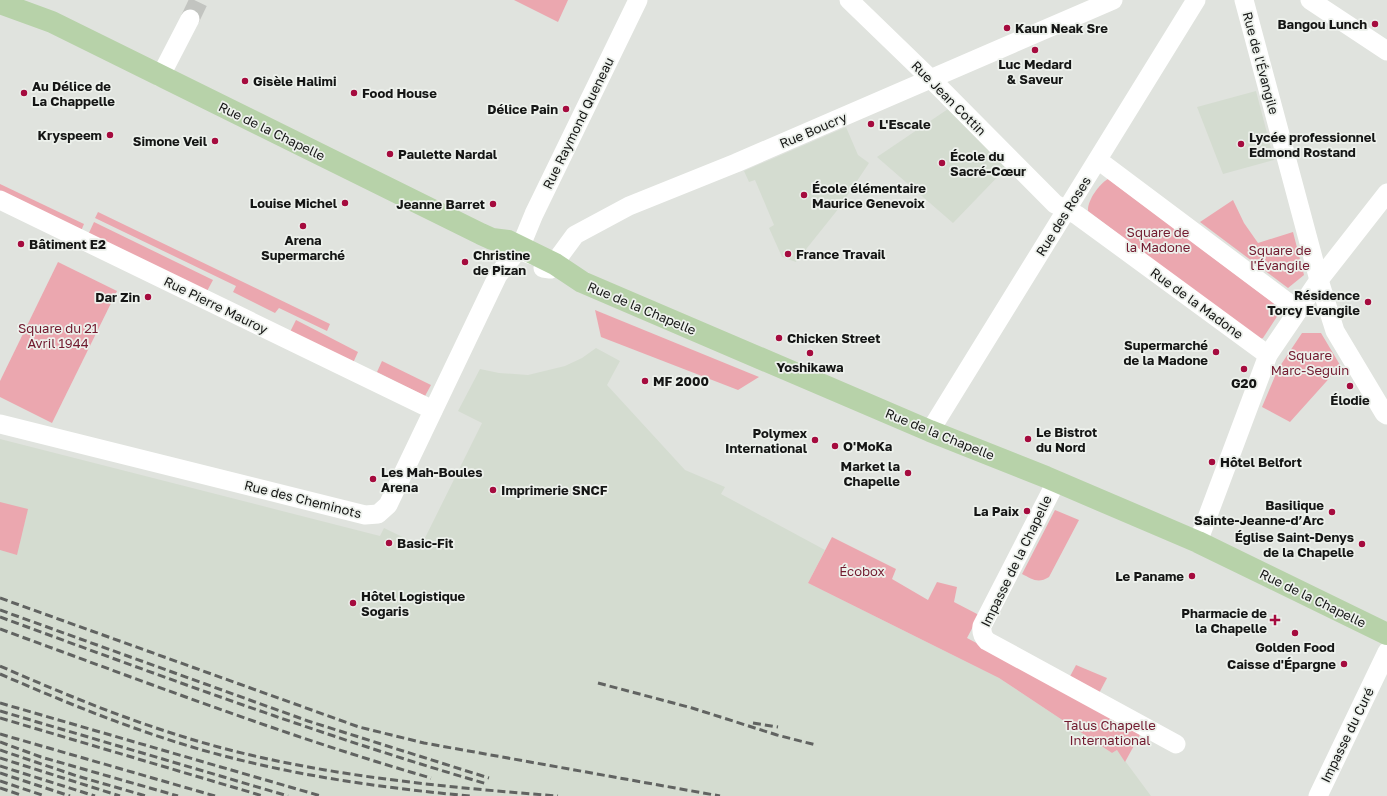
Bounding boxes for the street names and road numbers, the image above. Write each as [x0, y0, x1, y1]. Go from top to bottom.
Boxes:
street label: Rue de l'Évangile [1240, 10, 1282, 116]
street label: Rue Raymond Queneau [539, 54, 617, 192]
street label: Rue Jean Cottin [908, 57, 990, 139]
street label: Rue de la Chapelle [216, 98, 328, 164]
street label: Rue Boucry [777, 108, 850, 151]
street label: Rue des Roses [1032, 173, 1094, 259]
street label: Rue de la Madone [1148, 264, 1246, 342]
street label: Rue Pierre Mauroy [161, 273, 271, 337]
street label: Rue de la Chapelle [585, 278, 699, 338]
street label: Rue de la Chapelle [883, 405, 997, 463]
street label: Rue des Cheminots [243, 477, 363, 521]
street label: Impasse de la Chapelle [977, 493, 1055, 629]
street label: Rue de la Chapelle [1257, 565, 1369, 631]
street label: Impasse du Curé [1317, 685, 1377, 785]

